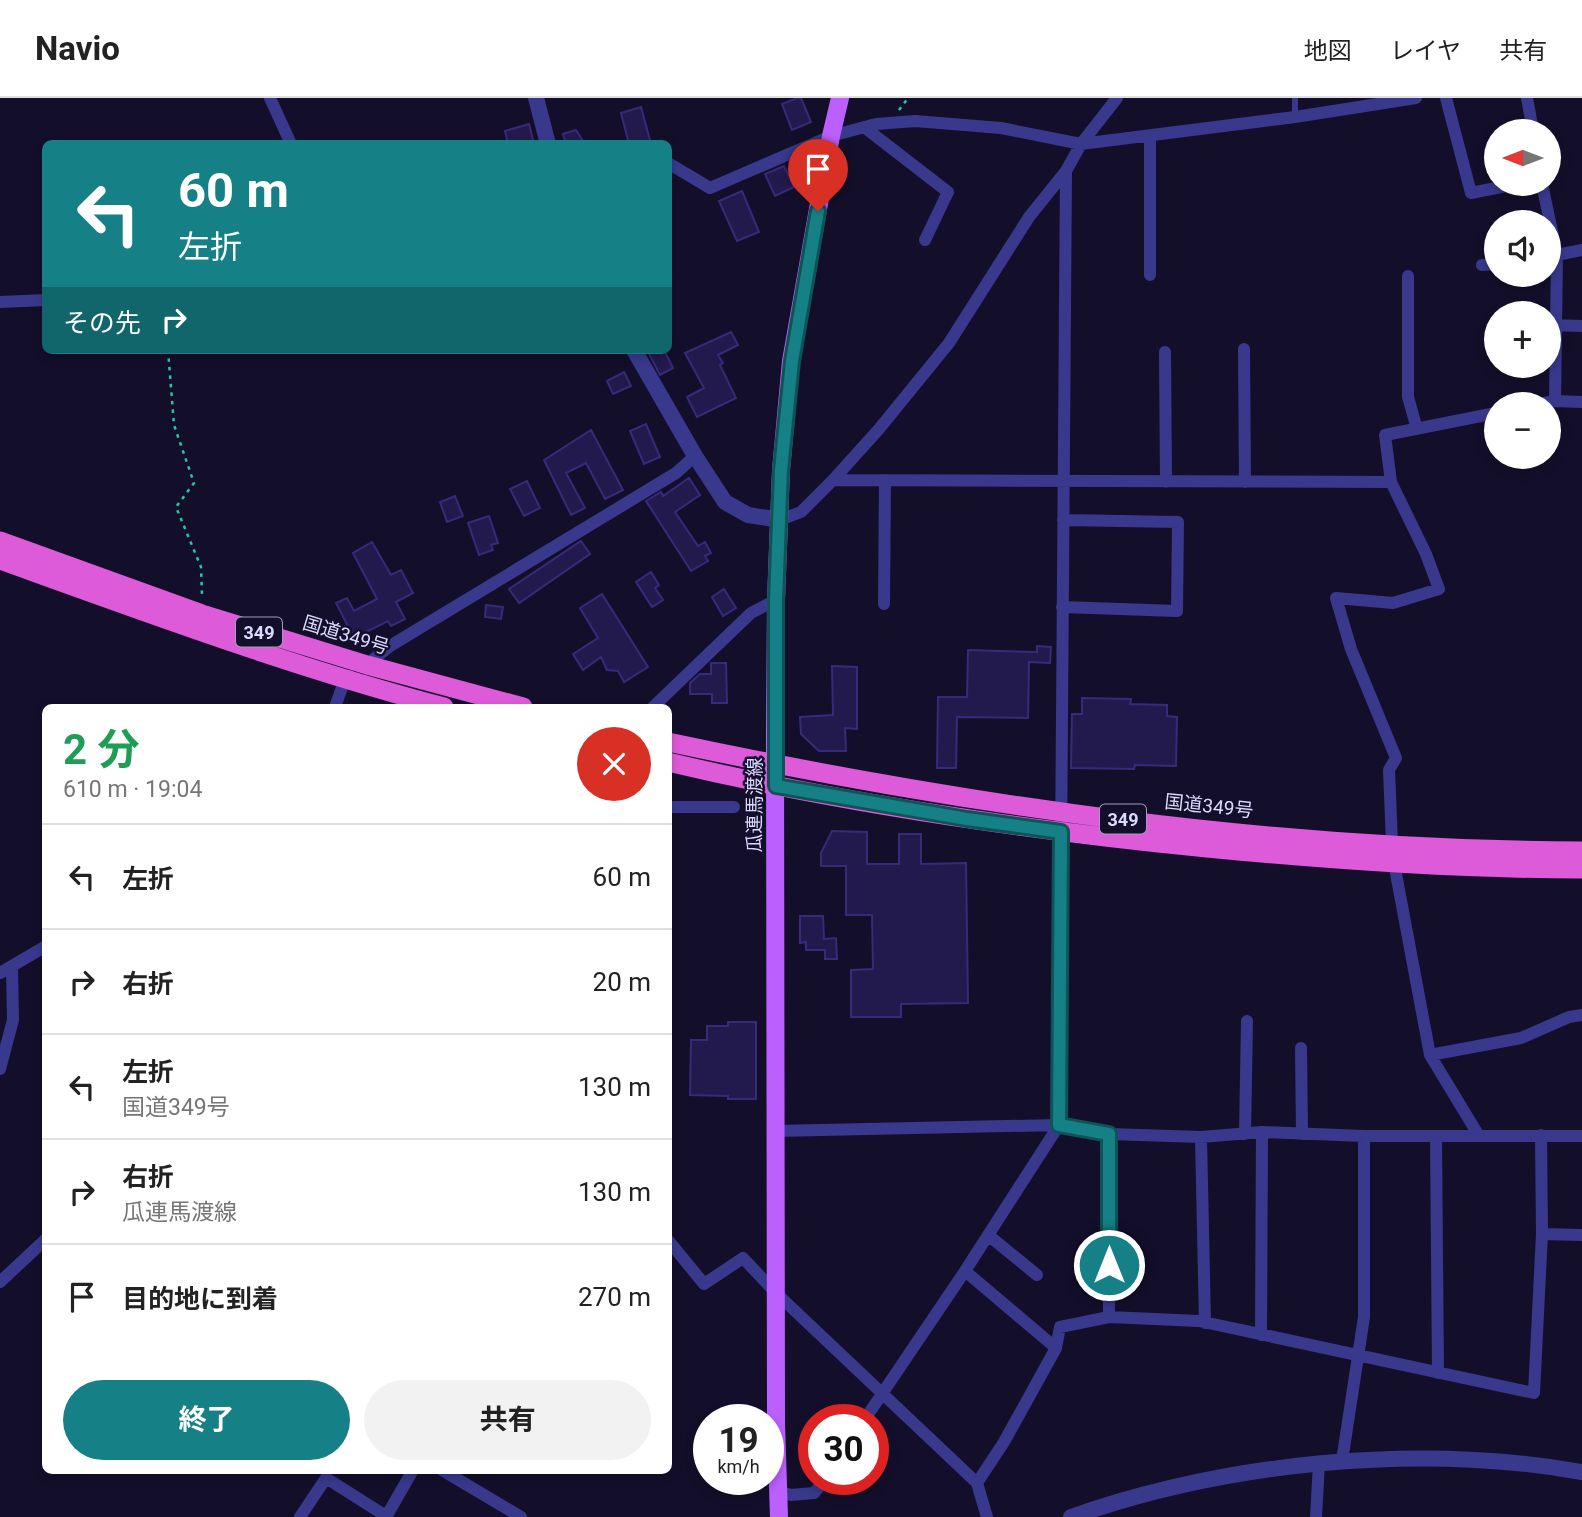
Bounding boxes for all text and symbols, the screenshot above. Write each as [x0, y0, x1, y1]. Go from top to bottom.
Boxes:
text: Navio [35, 29, 120, 68]
text: 地図 [1304, 37, 1352, 65]
text: レイヤ [1390, 37, 1461, 65]
text: 共有 [1499, 37, 1547, 65]
north arrow [1484, 119, 1561, 196]
map controls [1484, 119, 1561, 469]
pin [788, 139, 848, 211]
icon: arrive [799, 150, 837, 188]
text: 60 m [178, 162, 289, 219]
icon: left [63, 168, 154, 259]
button: sound [1484, 210, 1561, 287]
text: 左折 [178, 228, 242, 266]
icon: right [155, 301, 193, 339]
button: + [1484, 301, 1561, 378]
text: その先 [63, 308, 141, 338]
button: − [1484, 392, 1561, 469]
street label: 国道349号 [300, 611, 392, 659]
road number: 349 [236, 618, 282, 646]
text: 2 分 [63, 725, 140, 774]
button: close [577, 727, 651, 801]
street label: 瓜連馬渡線 [743, 757, 766, 853]
text: 610 m · 19:04 [63, 776, 202, 803]
street label: 国道349号 [1164, 790, 1254, 822]
road number: 349 [1100, 804, 1146, 834]
icon: left [63, 858, 101, 896]
text: 60 m [593, 862, 651, 892]
text: 左折 [122, 864, 174, 894]
icon: right [63, 963, 101, 1001]
text: 20 m [593, 967, 651, 997]
text: 右折 [122, 969, 174, 999]
text: 左折 [122, 1057, 174, 1087]
icon: left [63, 1068, 101, 1106]
text: 130 m [578, 1072, 651, 1102]
text: 国道349号 [122, 1094, 230, 1121]
text: 右折 [122, 1162, 174, 1192]
icon: right [63, 1173, 101, 1211]
text: 130 m [578, 1177, 651, 1207]
text: 瓜連馬渡線 [122, 1199, 237, 1226]
position arrow [1072, 1228, 1146, 1302]
icon: arrive [63, 1278, 101, 1316]
text: 270 m [578, 1282, 651, 1312]
text: 目的地に到着 [122, 1284, 278, 1314]
button: 終了 [63, 1380, 350, 1460]
button: 共有 [364, 1380, 651, 1460]
speed limit sign: 30 [798, 1404, 889, 1495]
text: 19 [718, 1420, 759, 1461]
text: km/h [717, 1456, 760, 1477]

